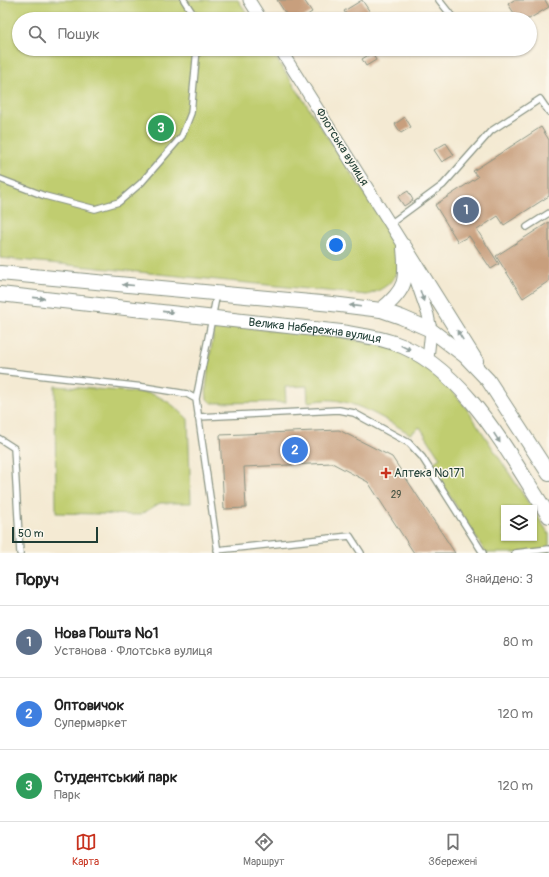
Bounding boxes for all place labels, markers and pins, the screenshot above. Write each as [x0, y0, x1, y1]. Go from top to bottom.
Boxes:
pin: 3 [148, 113, 174, 143]
pin: 1 [453, 195, 479, 225]
pin: 2 [282, 435, 308, 465]
place label: Аптека №171 [394, 466, 465, 481]
marker: Аптека №171 [381, 468, 391, 478]

